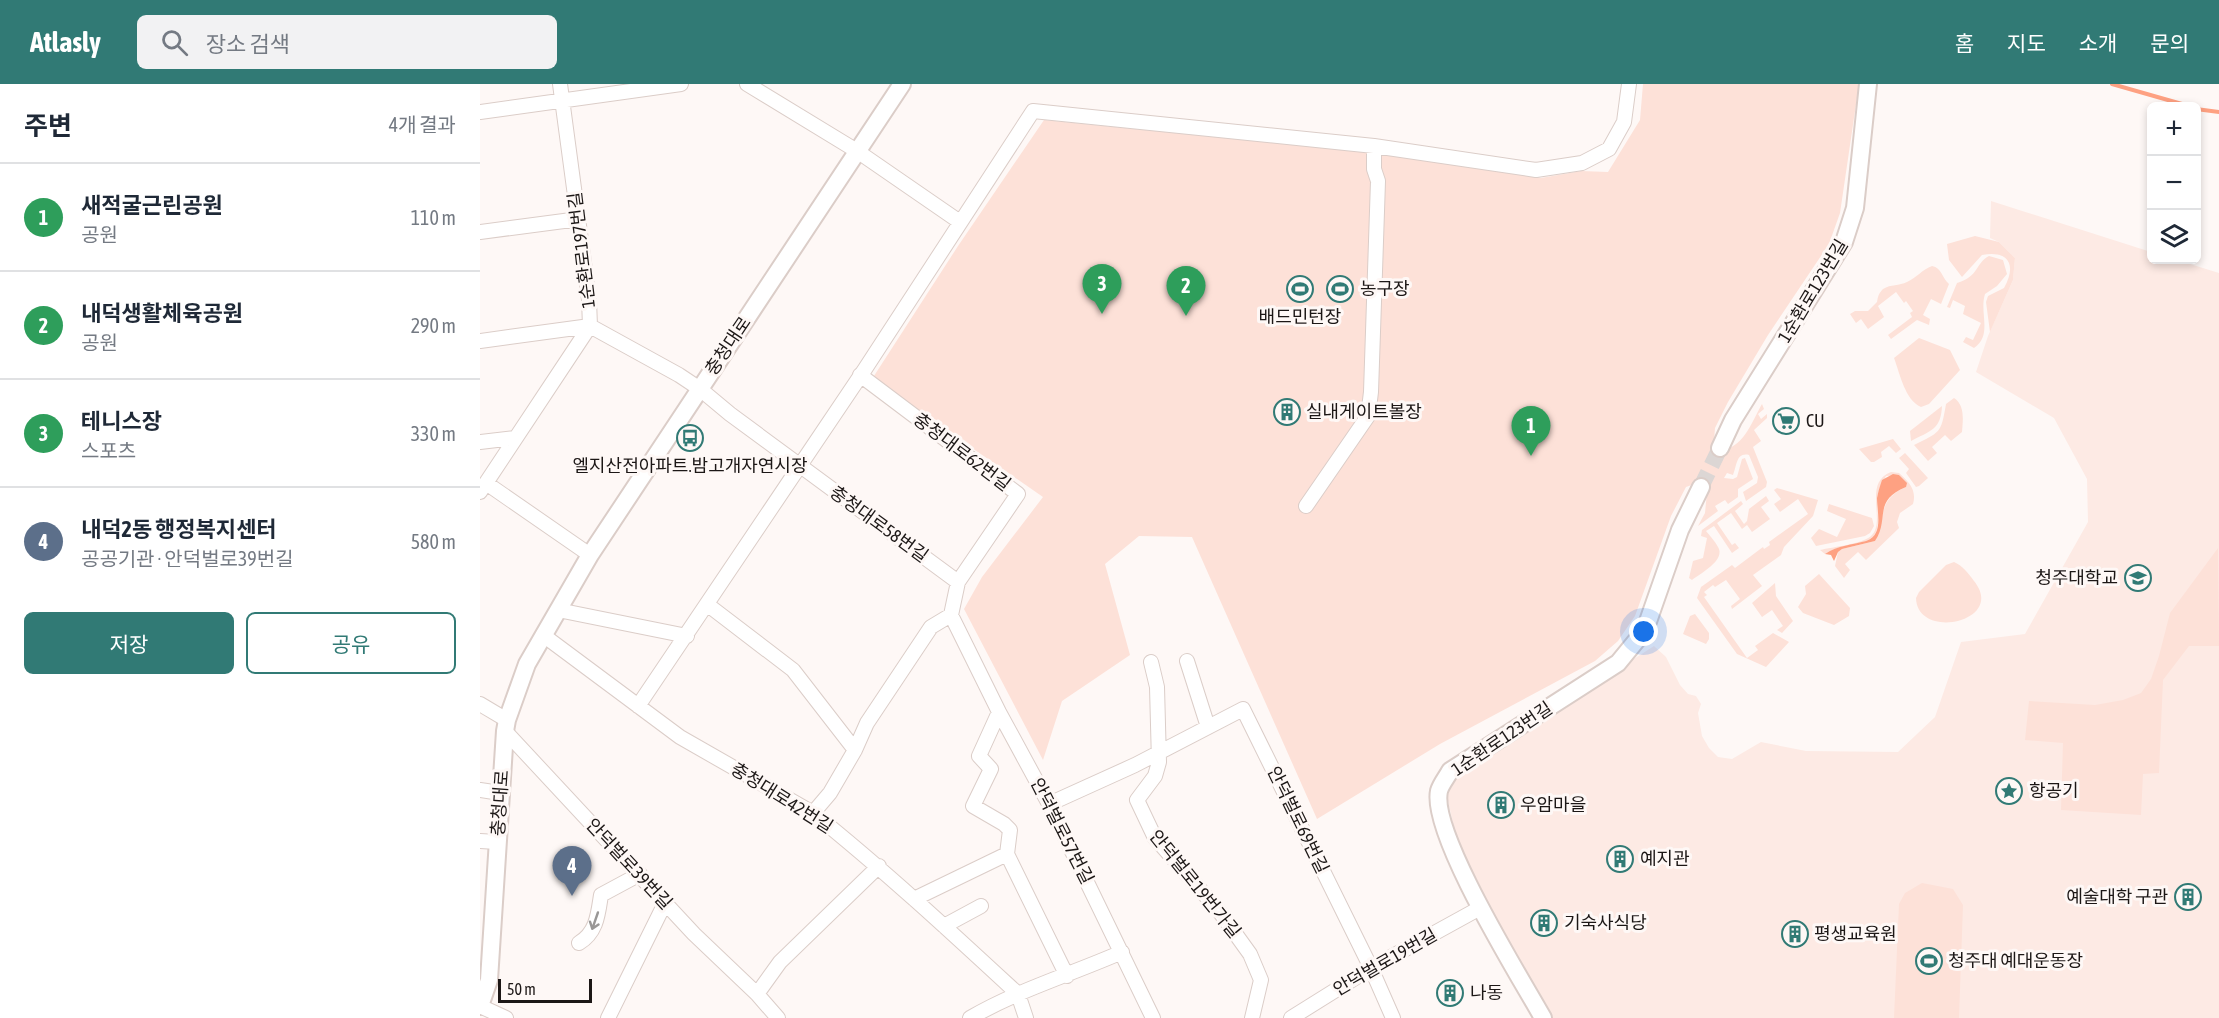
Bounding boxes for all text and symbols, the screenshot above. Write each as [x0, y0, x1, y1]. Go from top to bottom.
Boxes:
search box [137, 15, 557, 69]
text: Atlasly [30, 26, 101, 58]
icon: search [158, 26, 191, 59]
text: 장소 검색 [206, 31, 290, 57]
text: 홈 [1955, 31, 1974, 55]
text: 지도 [2007, 31, 2046, 55]
text: 소개 [2079, 31, 2117, 55]
text: 문의 [2150, 31, 2189, 55]
map controls [2147, 102, 2201, 264]
button: + [2147, 102, 2201, 156]
text: 주변 [24, 111, 72, 141]
text: 4개 결과 [389, 113, 456, 136]
button: − [2147, 156, 2201, 210]
street label: 1순환로197번길 [564, 191, 599, 309]
text: 새적굴근린공원 [81, 192, 223, 218]
text: 1 [39, 206, 48, 229]
text: 110 m [411, 206, 456, 229]
button: layers [2147, 210, 2201, 264]
text: 공원 [81, 223, 118, 246]
street label: 1순환로123번길 [1774, 235, 1852, 346]
pin: 3 [1082, 264, 1122, 314]
pin: 2 [1166, 266, 1206, 316]
sports icon: 배드민턴장 [1285, 274, 1315, 304]
sports icon: 농구장 [1325, 274, 1355, 304]
place label: 농구장 [1360, 278, 1410, 299]
text: 내덕생활체육공원 [81, 300, 243, 326]
place label: 배드민턴장 [1259, 306, 1341, 327]
street label: 충청대로 [700, 312, 755, 379]
text: 2 [39, 314, 48, 337]
text: 290 m [411, 314, 456, 337]
text: 공원 [81, 331, 118, 354]
building icon: 실내게이트볼장 [1272, 397, 1302, 427]
place label: 실내게이트볼장 [1306, 401, 1422, 422]
pin: 1 [1512, 406, 1550, 456]
supermarket icon: CU [1771, 406, 1801, 436]
text: 테니스장 [81, 408, 162, 434]
street label: 충청대로62번길 [910, 408, 1015, 495]
place label: CU [1806, 410, 1825, 431]
text: 3 [39, 422, 48, 445]
text: 330 m [411, 422, 456, 445]
bus stop icon: 엘지산전아파트.밤고개자연시장 [675, 423, 705, 453]
text: 스포츠 [81, 439, 136, 462]
place label: 엘지산전아파트.밤고개자연시장 [572, 455, 808, 476]
street label: 충청대로58번길 [826, 481, 933, 566]
text: 내덕2동 행정복지센터 [81, 516, 277, 542]
text: 4 [39, 530, 48, 553]
text: 580 m [411, 530, 456, 553]
text: 공공기관 · 안덕벌로39번길 [81, 547, 294, 570]
school or university icon: 청주대학교 [2123, 563, 2153, 593]
place label: 청주대학교 [2035, 567, 2118, 588]
button: 저장 [24, 612, 234, 674]
button: 공유 [246, 612, 456, 674]
your location [1629, 617, 1658, 646]
street label: 1순환로123번길 [1447, 697, 1556, 780]
street label: 충청대로42번길 [727, 758, 837, 837]
street label: 안덕벌로69번길 [1264, 763, 1333, 877]
street label: 충청대로 [487, 769, 512, 837]
street label: 안덕벌로57번길 [1027, 774, 1098, 887]
place icon: 항공기 [1994, 776, 2024, 806]
place label: 항공기 [2029, 780, 2079, 801]
building icon: 우암마을 [1486, 790, 1516, 820]
place label: 우암마을 [1520, 794, 1586, 815]
street label: 안덕벌로39번길 [582, 814, 677, 913]
street label: 안덕벌로19번가길 [1145, 825, 1245, 942]
building icon: 예지관 [1605, 844, 1635, 874]
pin: 4 [552, 846, 592, 896]
place label: 예지관 [1640, 848, 1690, 869]
building icon: 예술대학 구관 [2173, 882, 2203, 912]
place label: 예술대학 구관 [2066, 886, 2168, 907]
building icon: 기숙사식당 [1529, 908, 1559, 938]
one-way arrow [589, 911, 600, 930]
place label: 기숙사식당 [1564, 912, 1647, 933]
building icon: 평생교육원 [1780, 919, 1810, 949]
street label: 안덕벌로19번길 [1329, 923, 1440, 1000]
place label: 평생교육원 [1814, 923, 1897, 944]
sports icon: 청주대 예대운동장 [1914, 946, 1944, 976]
place label: 청주대 예대운동장 [1948, 950, 2083, 971]
scale bar [498, 976, 592, 1004]
building icon: 나동 [1435, 978, 1465, 1008]
text: 50 m [507, 980, 536, 998]
place label: 나동 [1470, 982, 1503, 1003]

